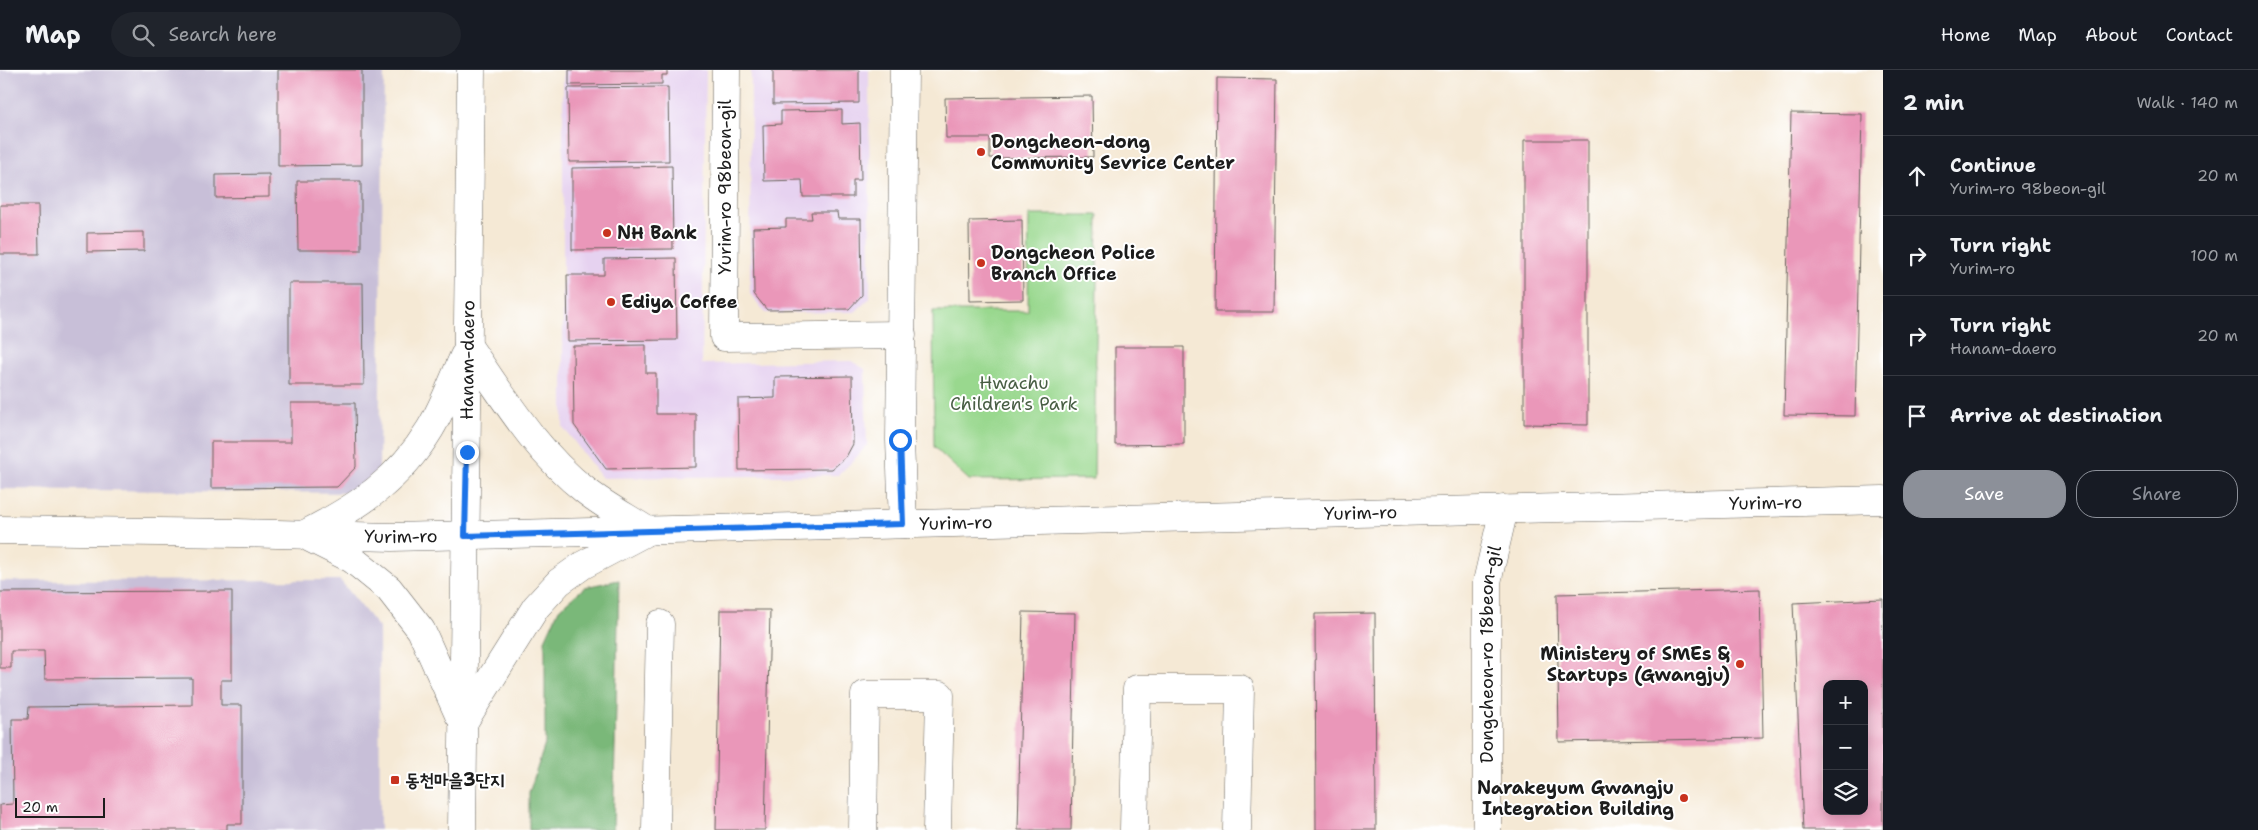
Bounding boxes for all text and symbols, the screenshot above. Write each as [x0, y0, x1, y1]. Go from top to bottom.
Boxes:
search box [111, 12, 461, 57]
text: Map [25, 19, 81, 51]
icon: search [129, 21, 157, 49]
text: Search here [169, 22, 277, 47]
text: Home [1941, 23, 1990, 47]
text: Map [2018, 23, 2057, 47]
text: About [2085, 23, 2138, 47]
text: Contact [2166, 23, 2233, 47]
text: 2 min [1903, 89, 1964, 117]
text: Walk · 140 m [2136, 92, 2238, 113]
street label: Yurim-ro 98beon-gil [713, 99, 737, 275]
place label: Dongcheon-dong Community Sevrice Center [991, 130, 1235, 175]
marker: Dongcheon-dong Community Sevrice Center [975, 146, 987, 158]
text: Continue [1950, 153, 2036, 178]
icon: ahead [1903, 162, 1931, 190]
text: 20 m [2197, 165, 2238, 186]
text: Yurim-ro 98beon-gil [1950, 178, 2106, 199]
place label: NH Bank [617, 221, 697, 245]
marker: NH Bank [601, 227, 613, 239]
text: Turn right [1950, 233, 2051, 258]
place label: Dongcheon Police Branch Office [991, 241, 1156, 286]
icon: right [1903, 242, 1931, 270]
text: 100 m [2190, 245, 2238, 266]
marker: Dongcheon Police Branch Office [975, 257, 987, 269]
text: Yurim-ro [1950, 258, 2015, 279]
place label: Ediya Coffee [621, 290, 738, 314]
marker: Ediya Coffee [605, 296, 617, 308]
street label: Hanam-daero [455, 300, 480, 420]
text: Turn right [1950, 313, 2051, 338]
icon: right [1903, 322, 1931, 350]
text: 20 m [2197, 325, 2238, 346]
text: Hanam-daero [1950, 338, 2057, 359]
park label: Hwachu Children's Park [950, 371, 1078, 416]
icon: arrive [1903, 402, 1931, 430]
text: Arrive at destination [1950, 403, 2162, 428]
route start [889, 429, 912, 452]
route end [456, 441, 479, 464]
button: Save [1903, 470, 2066, 518]
button: Share [2076, 470, 2238, 518]
street label: Yurim-ro [1729, 490, 1803, 516]
street label: Yurim-ro [1324, 500, 1398, 526]
street label: Yurim-ro [919, 510, 993, 536]
street label: Yurim-ro [364, 524, 438, 549]
street label: Dongcheon-ro 18beon-gil [1475, 542, 1507, 763]
place label: Ministery of SMEs & Startups (Gwangju) [1540, 642, 1731, 687]
marker: Ministery of SMEs & Startups (Gwangju) [1734, 658, 1746, 670]
map controls [1823, 680, 1868, 815]
button: + [1823, 680, 1868, 725]
button: − [1823, 725, 1868, 770]
place label: 동천마을3단지 [405, 768, 505, 792]
button: layers [1823, 770, 1868, 815]
marker: 동천마을3단지 [389, 774, 401, 786]
place label: Narakeyum Gwangju Integration Building [1477, 776, 1674, 821]
marker: Narakeyum Gwangju Integration Building [1678, 792, 1690, 804]
scale bar [15, 795, 105, 818]
text: 20 m [22, 798, 58, 816]

